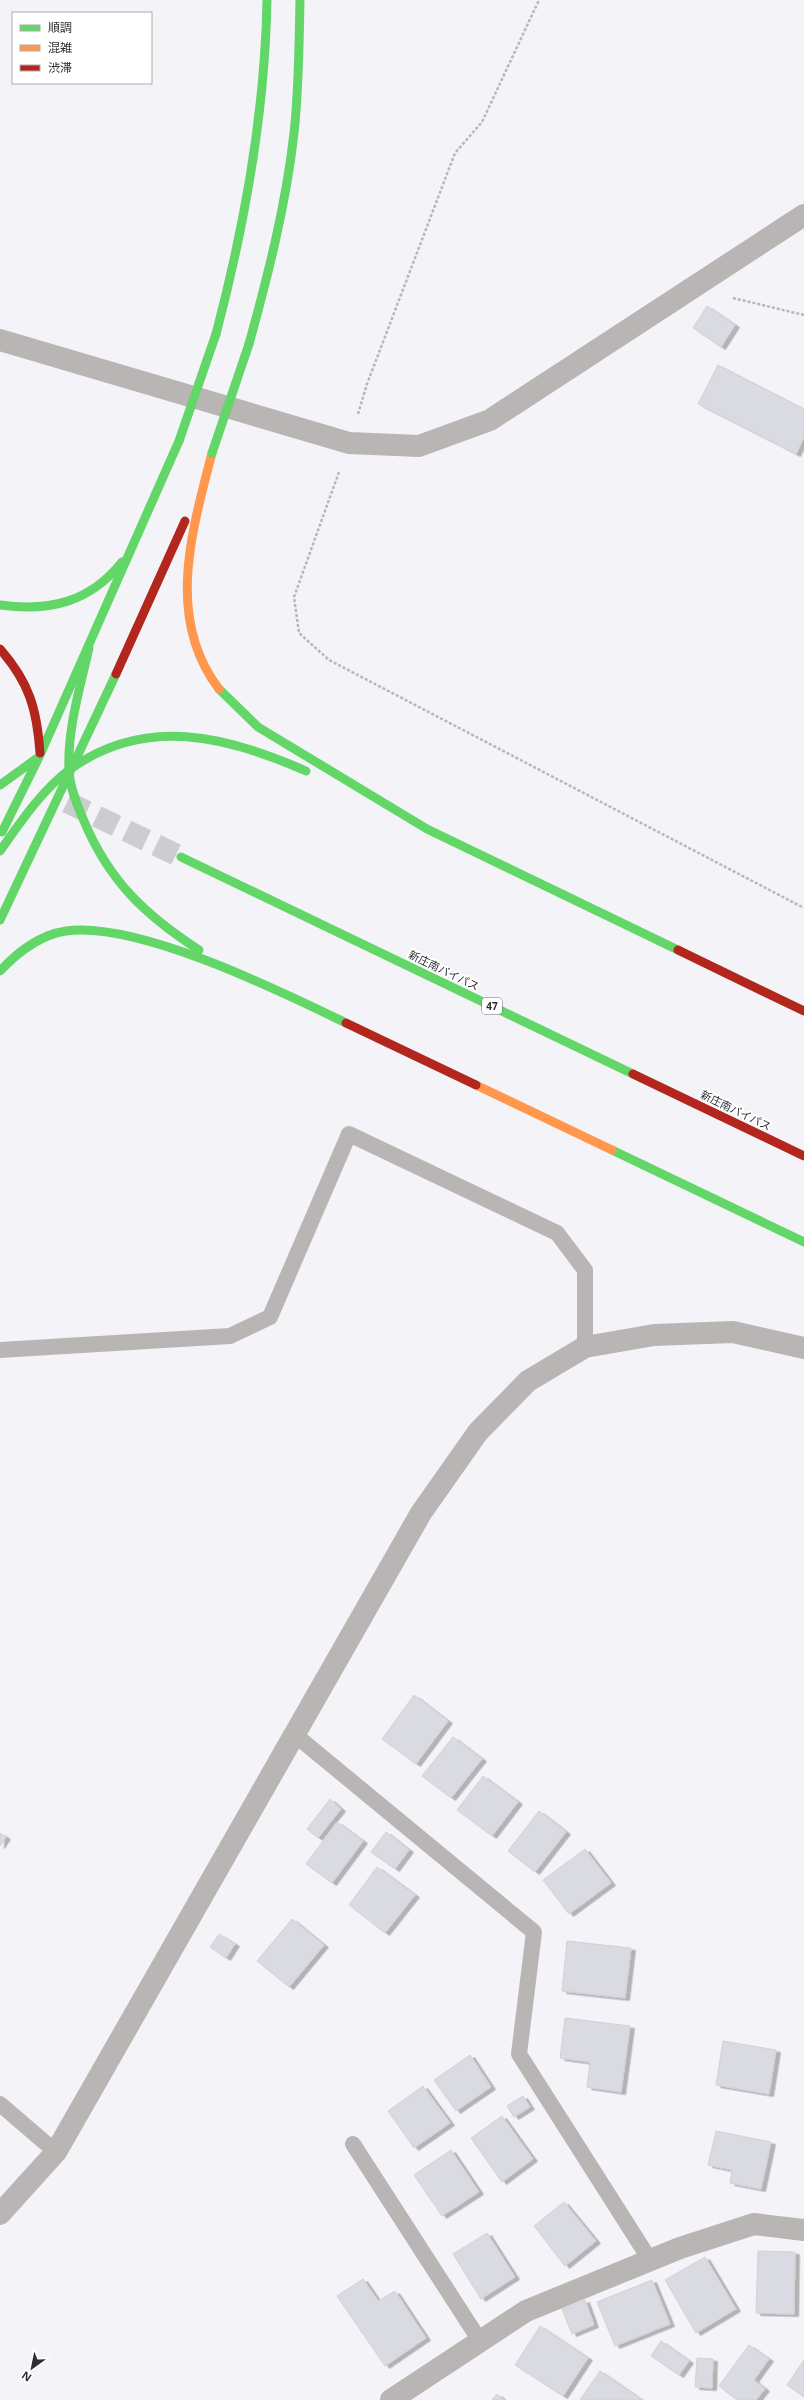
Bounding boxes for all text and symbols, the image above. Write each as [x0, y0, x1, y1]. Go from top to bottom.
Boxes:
legend [12, 12, 152, 84]
text: 順調 [48, 19, 72, 36]
text: 混雑 [48, 39, 72, 56]
text: 渋滞 [48, 59, 72, 76]
street label: 新庄南バイパス [406, 946, 482, 994]
road number: 47 [482, 998, 502, 1014]
street label: 新庄南バイパス [698, 1086, 774, 1134]
north arrow [12, 2348, 52, 2388]
text: N [18, 2368, 34, 2386]

